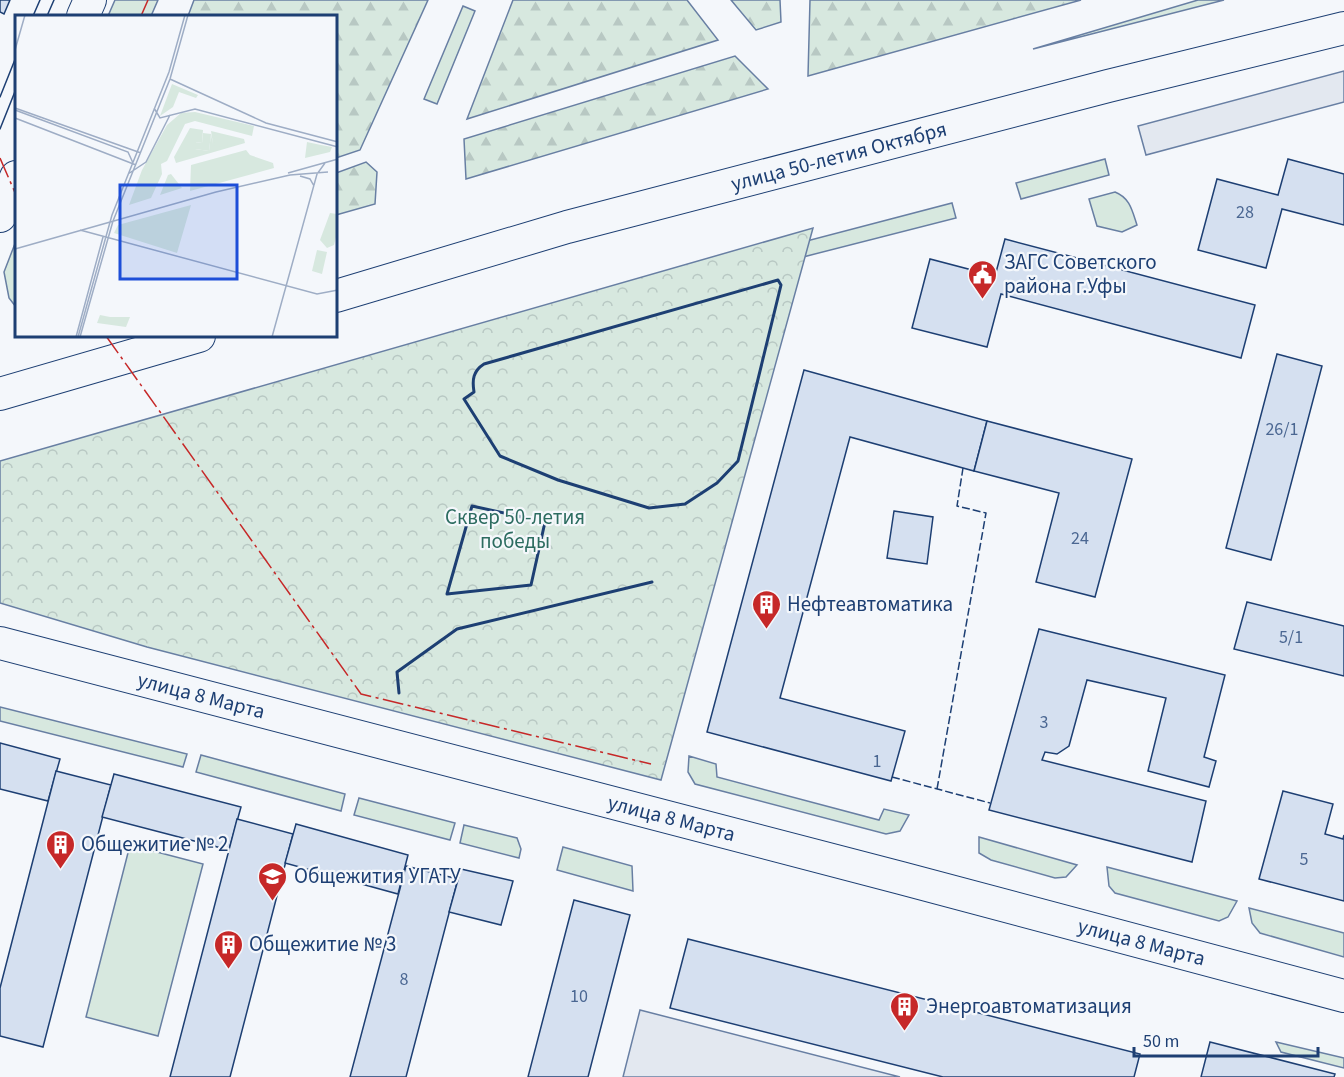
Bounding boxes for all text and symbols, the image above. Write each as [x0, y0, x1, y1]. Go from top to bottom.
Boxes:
inset map [15, 15, 338, 338]
street label: улица 50-летия Октября [728, 114, 950, 199]
house number: 28 [1236, 200, 1254, 225]
place label: ЗАГС Советского района г.Уфы [1004, 247, 1157, 301]
public building icon: ЗАГС Советского района г.Уфы [967, 258, 999, 300]
house number: 26/1 [1265, 417, 1299, 442]
park label: Сквер 50-летия победы [445, 502, 585, 556]
house number: 24 [1071, 526, 1089, 551]
building icon: Нефтеавтоматика [750, 588, 782, 630]
place label: Нефтеавтоматика [787, 589, 953, 619]
house number: 5/1 [1279, 625, 1303, 650]
street label: улица 8 Марта [134, 664, 268, 727]
house number: 3 [1040, 710, 1049, 735]
house number: 1 [873, 749, 881, 774]
street label: улица 8 Марта [604, 787, 739, 849]
building icon: Общежитие № 2 [44, 828, 76, 870]
place label: Общежитие № 2 [81, 829, 229, 859]
house number: 5 [1300, 847, 1309, 872]
school or university icon: Общежития УГАТУ [257, 860, 289, 902]
place label: Общежития УГАТУ [294, 861, 461, 891]
street label: улица 8 Марта [1074, 911, 1209, 973]
building icon: Общежитие № 3 [212, 928, 244, 970]
place label: Общежитие № 3 [249, 929, 397, 959]
house number: 8 [400, 967, 409, 992]
house number: 10 [570, 984, 588, 1009]
building icon: Энергоавтоматизация [889, 990, 921, 1032]
place label: Энергоавтоматизация [926, 991, 1132, 1021]
scale bar [1134, 1020, 1318, 1058]
text: 50 m [1143, 1029, 1179, 1054]

